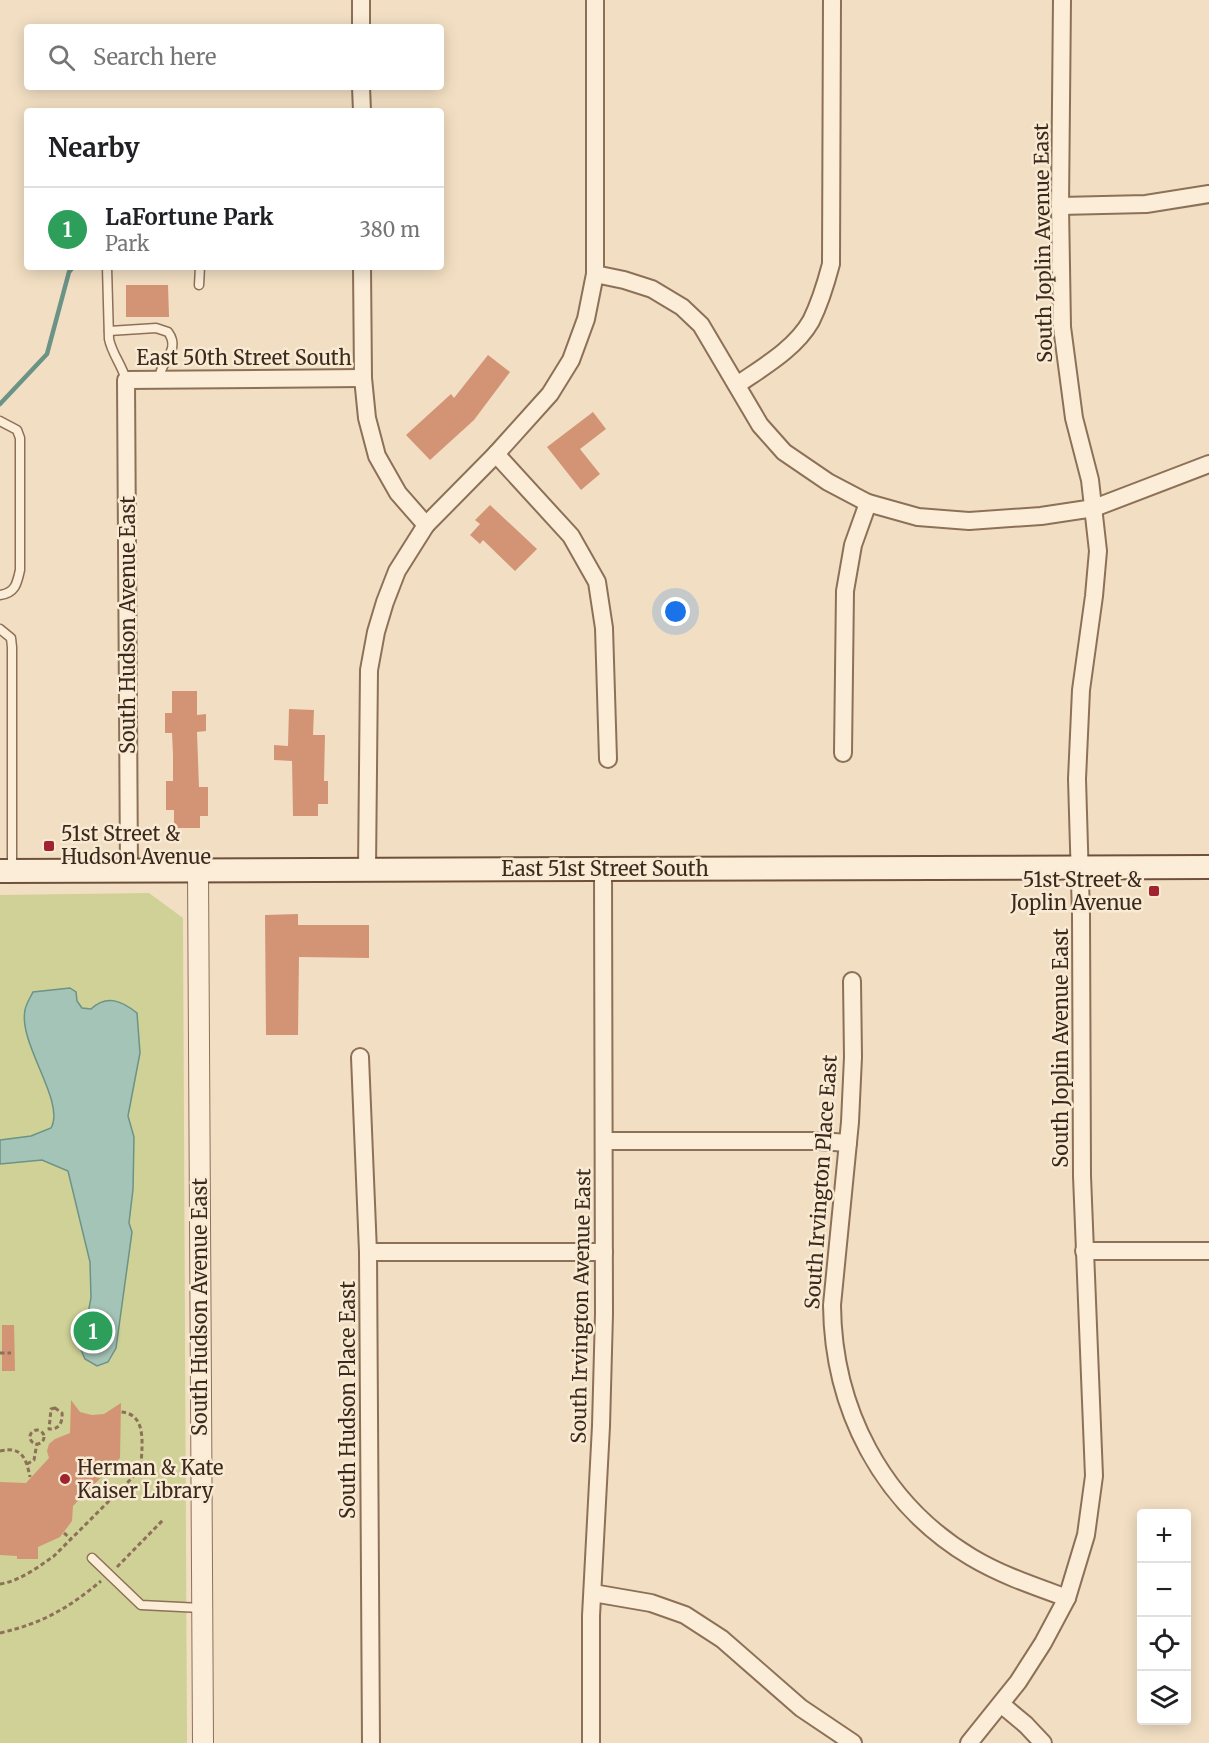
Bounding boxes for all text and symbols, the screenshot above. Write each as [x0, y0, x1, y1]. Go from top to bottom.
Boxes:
search box [24, 24, 444, 90]
icon: search [45, 41, 78, 74]
text: Search here [93, 43, 216, 71]
street label: South Joplin Avenue East [1028, 123, 1057, 363]
text: Nearby [48, 131, 140, 164]
text: LaFortune Park [105, 203, 273, 231]
text: 1 [63, 217, 72, 242]
text: 380 m [359, 217, 420, 242]
text: Park [105, 231, 149, 256]
street label: East 50th Street South [136, 345, 352, 370]
street label: South Hudson Avenue East [115, 496, 140, 754]
your location [661, 597, 690, 626]
place label: 51st Street & Hudson Avenue [61, 821, 211, 869]
marker: 51st Street & Hudson Avenue [42, 839, 56, 853]
street label: East 51st Street South [501, 856, 709, 881]
place label: 51st Street & Joplin Avenue [1010, 867, 1142, 915]
marker: 51st Street & Joplin Avenue [1147, 884, 1161, 898]
street label: South Joplin Avenue East [1048, 928, 1073, 1168]
street label: South Irvington Place East [799, 1054, 842, 1310]
street label: South Irvington Avenue East [566, 1168, 595, 1444]
street label: South Hudson Avenue East [187, 1178, 212, 1436]
street label: South Hudson Place East [335, 1281, 360, 1519]
pin: 1 [74, 1308, 112, 1354]
place label: Herman & Kate Kaiser Library [77, 1455, 223, 1503]
marker: Herman & Kate Kaiser Library [58, 1472, 72, 1486]
map controls [1137, 1509, 1191, 1725]
button: + [1137, 1509, 1191, 1563]
button: − [1137, 1563, 1191, 1617]
button: locate [1137, 1617, 1191, 1671]
button: layers [1137, 1671, 1191, 1725]

